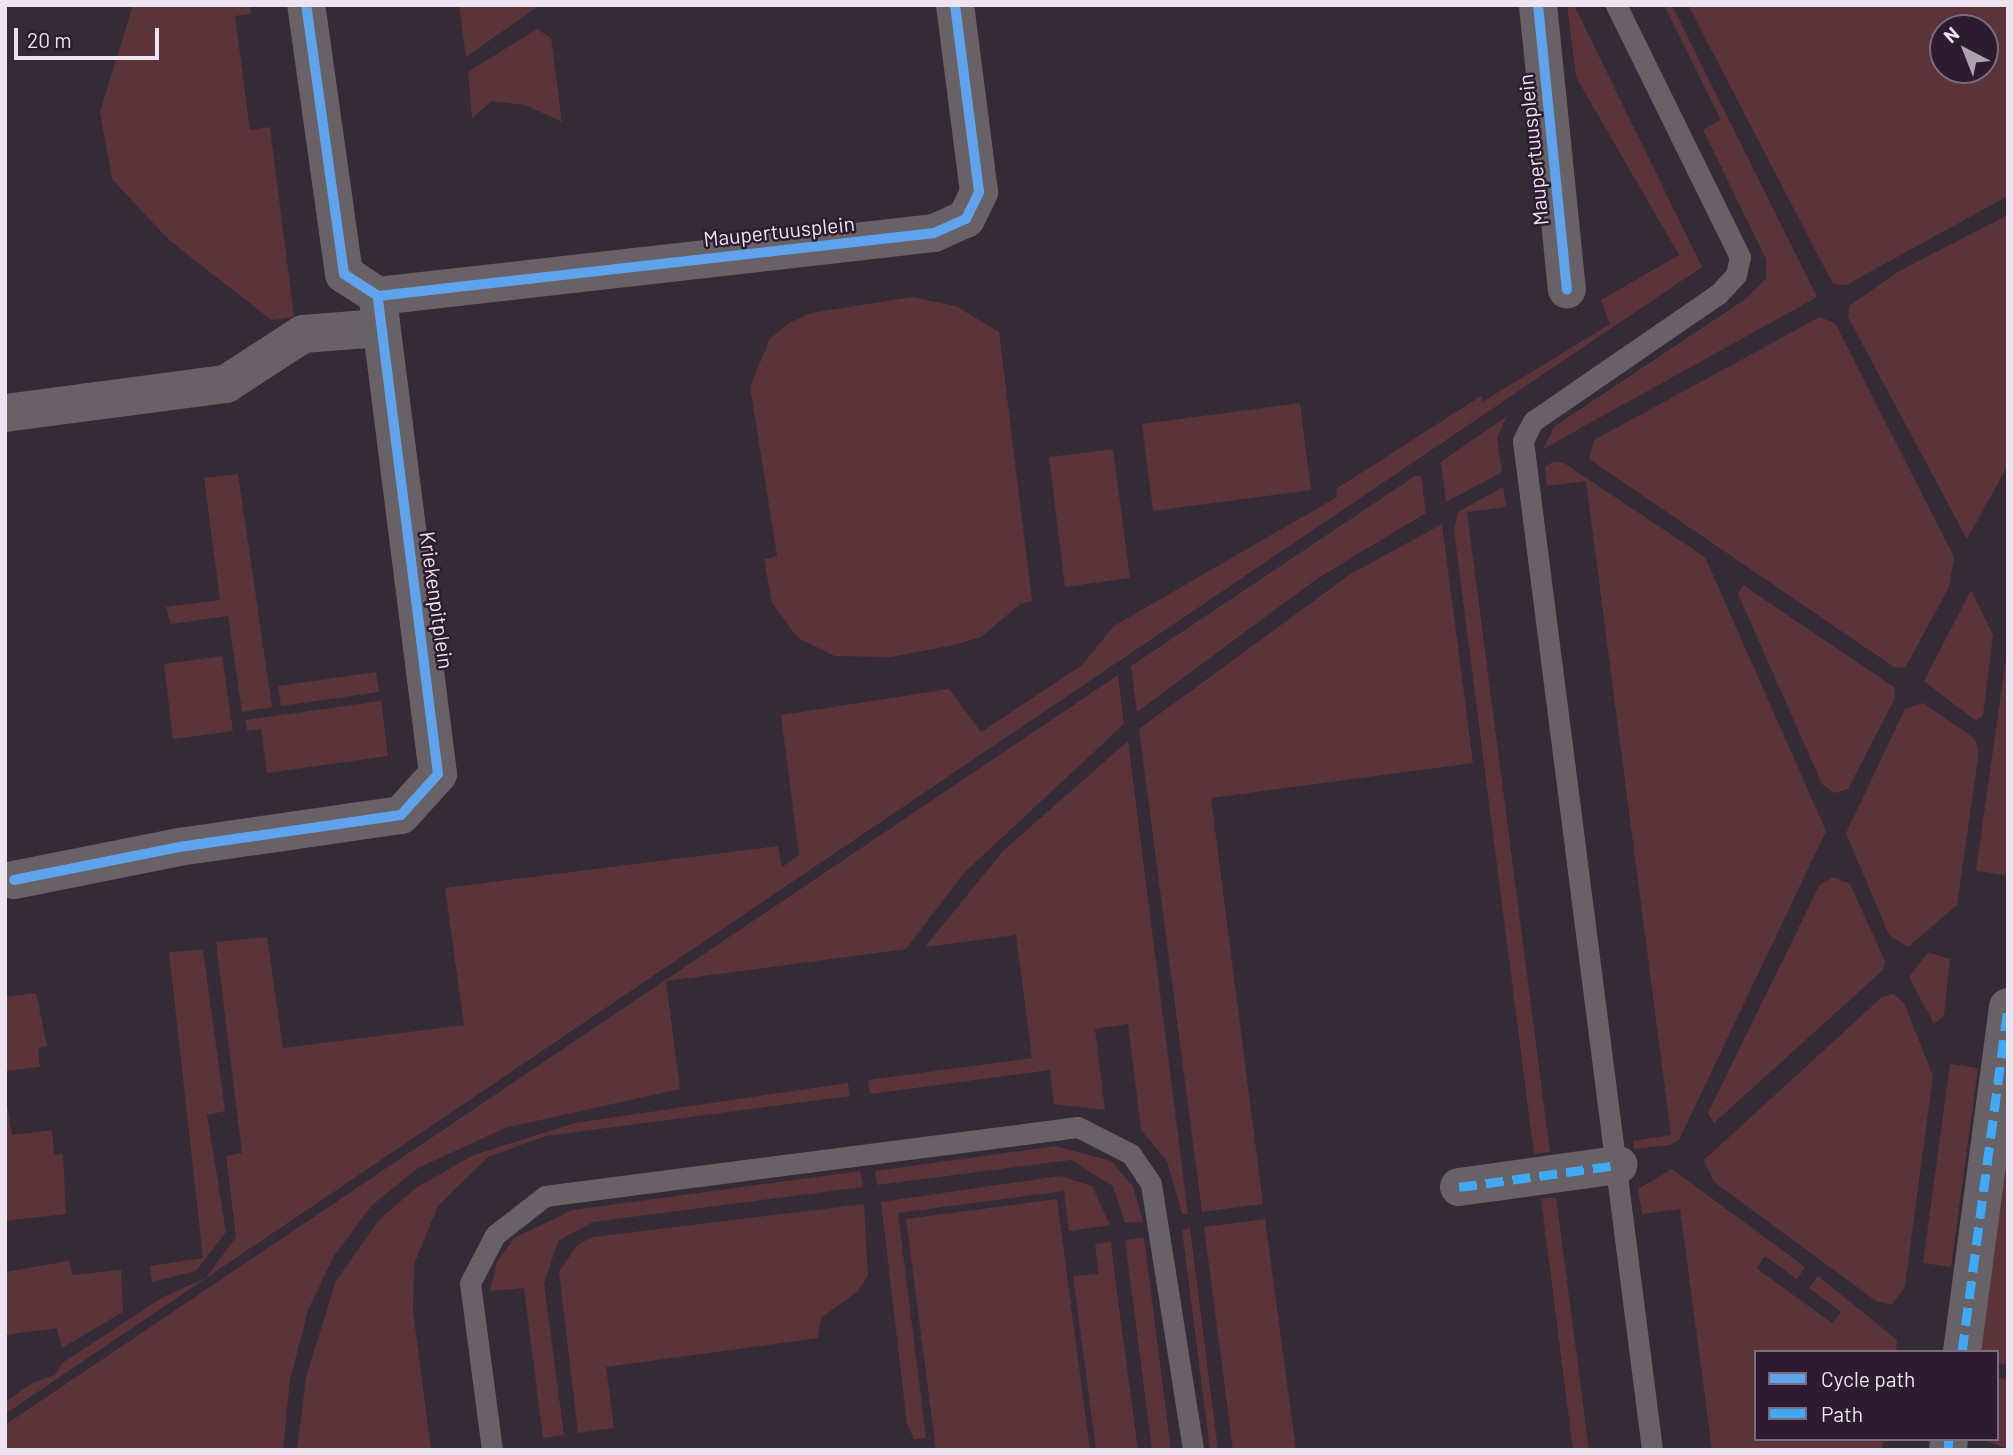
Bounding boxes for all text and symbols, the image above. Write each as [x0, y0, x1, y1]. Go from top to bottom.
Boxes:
scale bar [18, 14, 163, 58]
north arrow [1929, 14, 1999, 84]
text: N [1939, 22, 1963, 47]
text: 20 m [27, 27, 72, 52]
street label: Maupertuusplein [1513, 73, 1553, 227]
street label: Maupertuusplein [702, 211, 856, 251]
street label: Kriekenpitplein [415, 530, 459, 670]
legend [1754, 1350, 1999, 1441]
text: Cycle path [1821, 1366, 1915, 1391]
text: Path [1821, 1401, 1863, 1426]

